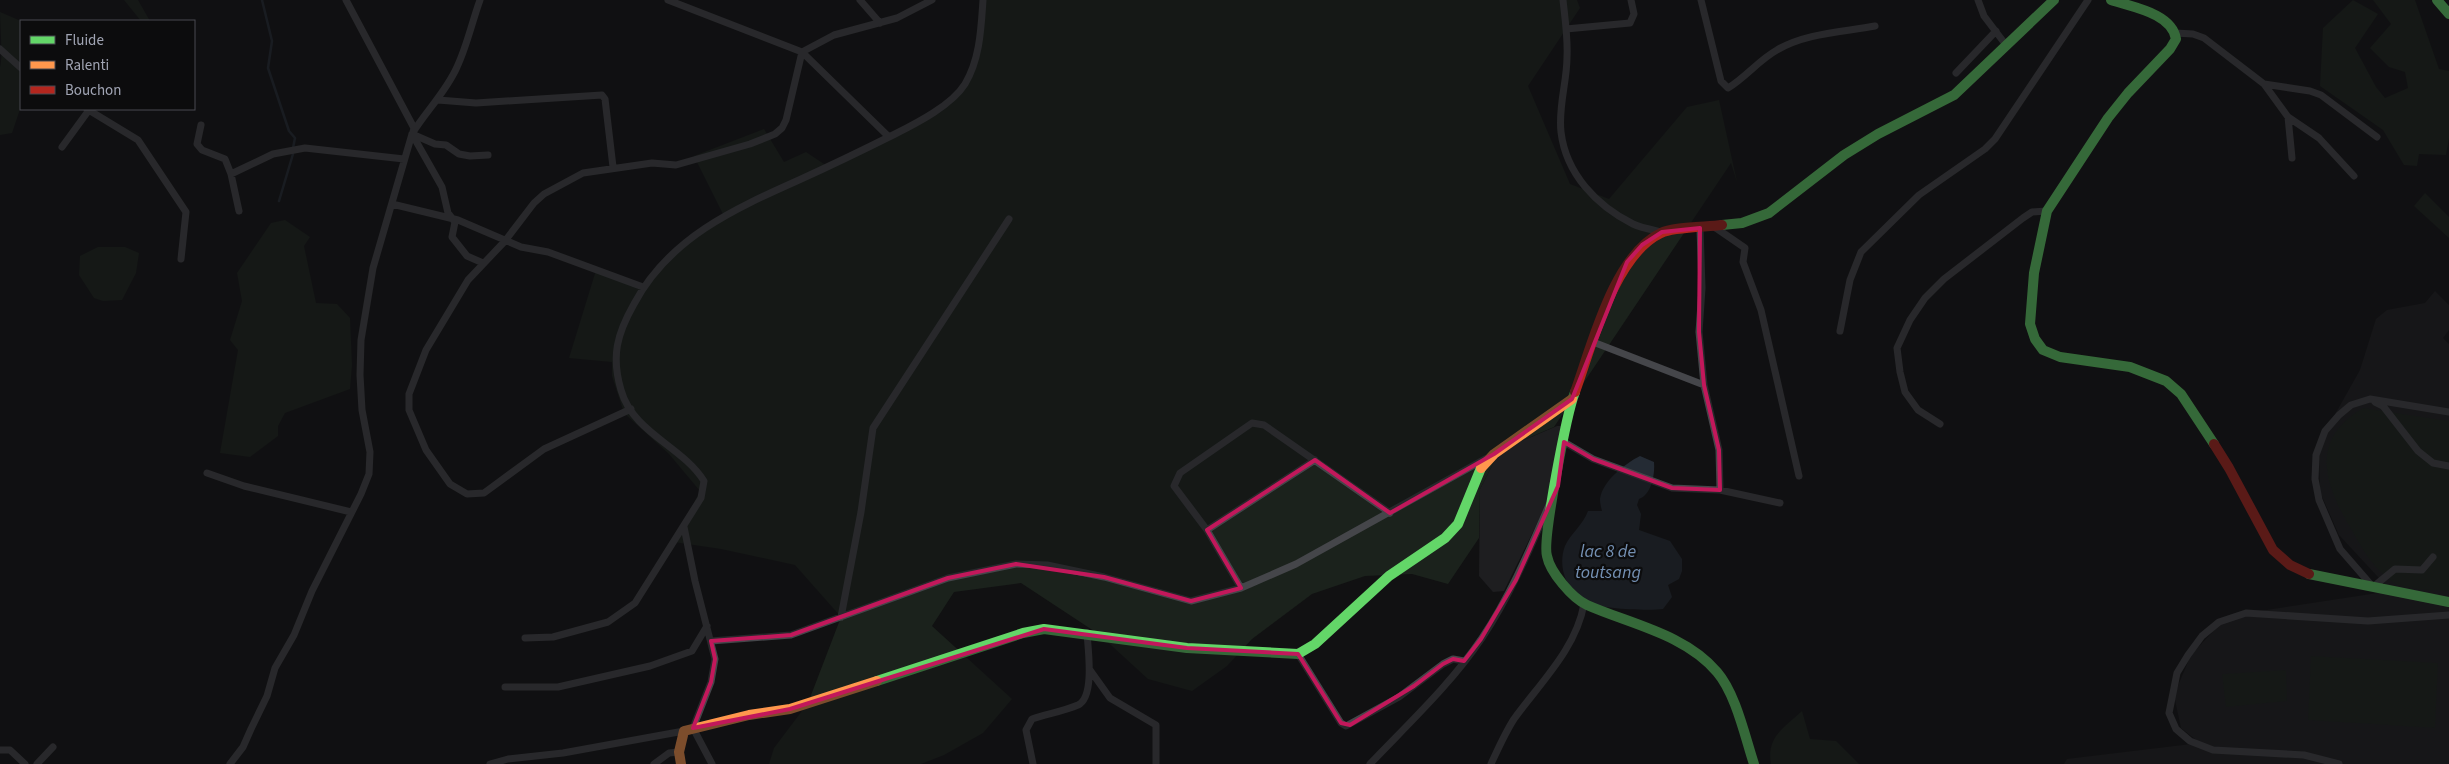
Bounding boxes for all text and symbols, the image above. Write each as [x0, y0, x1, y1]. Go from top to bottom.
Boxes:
legend [20, 20, 195, 110]
text: Fluide [65, 30, 104, 51]
text: Ralenti [65, 55, 109, 76]
text: Bouchon [65, 80, 121, 101]
water label: lac 8 de toutsang [1575, 539, 1641, 585]

